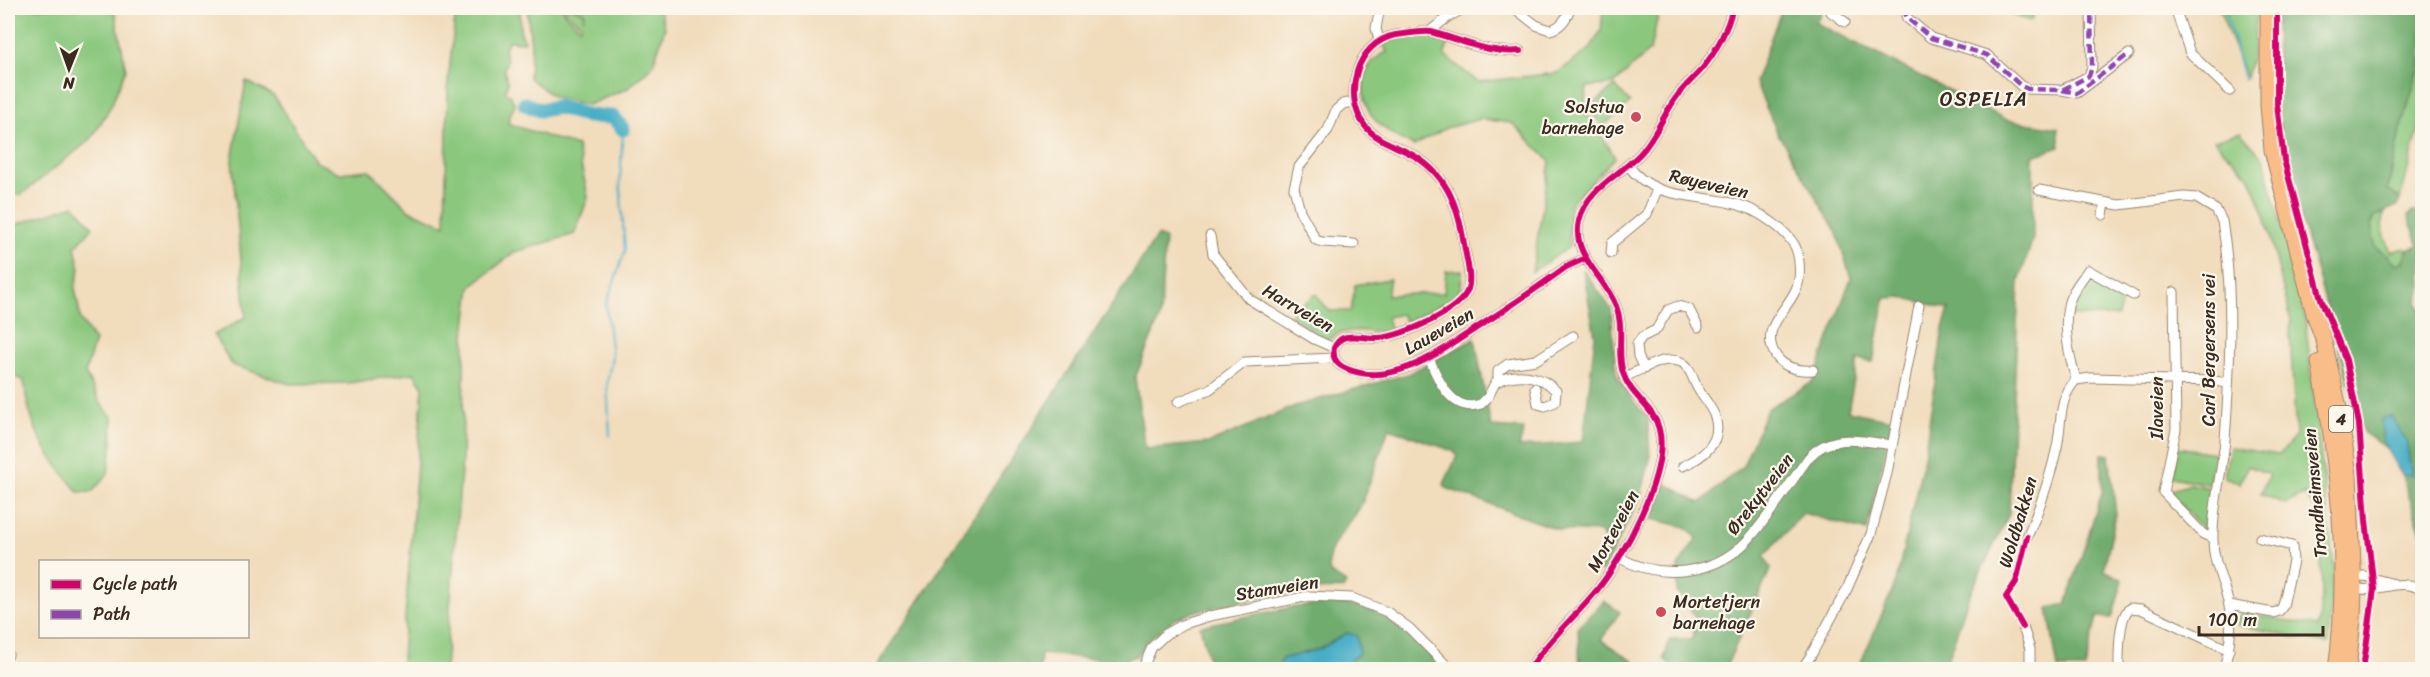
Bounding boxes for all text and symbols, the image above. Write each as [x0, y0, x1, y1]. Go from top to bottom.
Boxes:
north arrow [39, 39, 99, 99]
text: N [62, 69, 76, 98]
district label: OSPELIA [1940, 82, 2028, 117]
place label: Solstua barnehage [1542, 91, 1624, 144]
marker: Solstua barnehage [1629, 110, 1643, 124]
street label: Røyeveien [1666, 159, 1752, 209]
street label: Carl Bergersens vei [2193, 273, 2225, 426]
street label: Harrveien [1256, 275, 1340, 342]
street label: Laueveien [1398, 298, 1480, 364]
street label: Ilaveien [2141, 376, 2173, 440]
road number: 4 [2329, 406, 2353, 432]
street label: Trondheimsveien [2293, 427, 2337, 559]
street label: Ørekytveien [1718, 446, 1802, 542]
street label: Woldbakken [1989, 472, 2047, 572]
street label: Morteveien [1578, 484, 1648, 578]
legend [39, 560, 249, 638]
street label: Stamveien [1233, 566, 1321, 610]
text: Cycle path [93, 568, 177, 600]
place label: Mortetjern barnehage [1673, 586, 1760, 639]
text: Path [93, 598, 130, 630]
scale bar [2199, 599, 2324, 637]
text: 100 m [2208, 604, 2257, 636]
marker: Mortetjern barnehage [1654, 605, 1668, 619]

